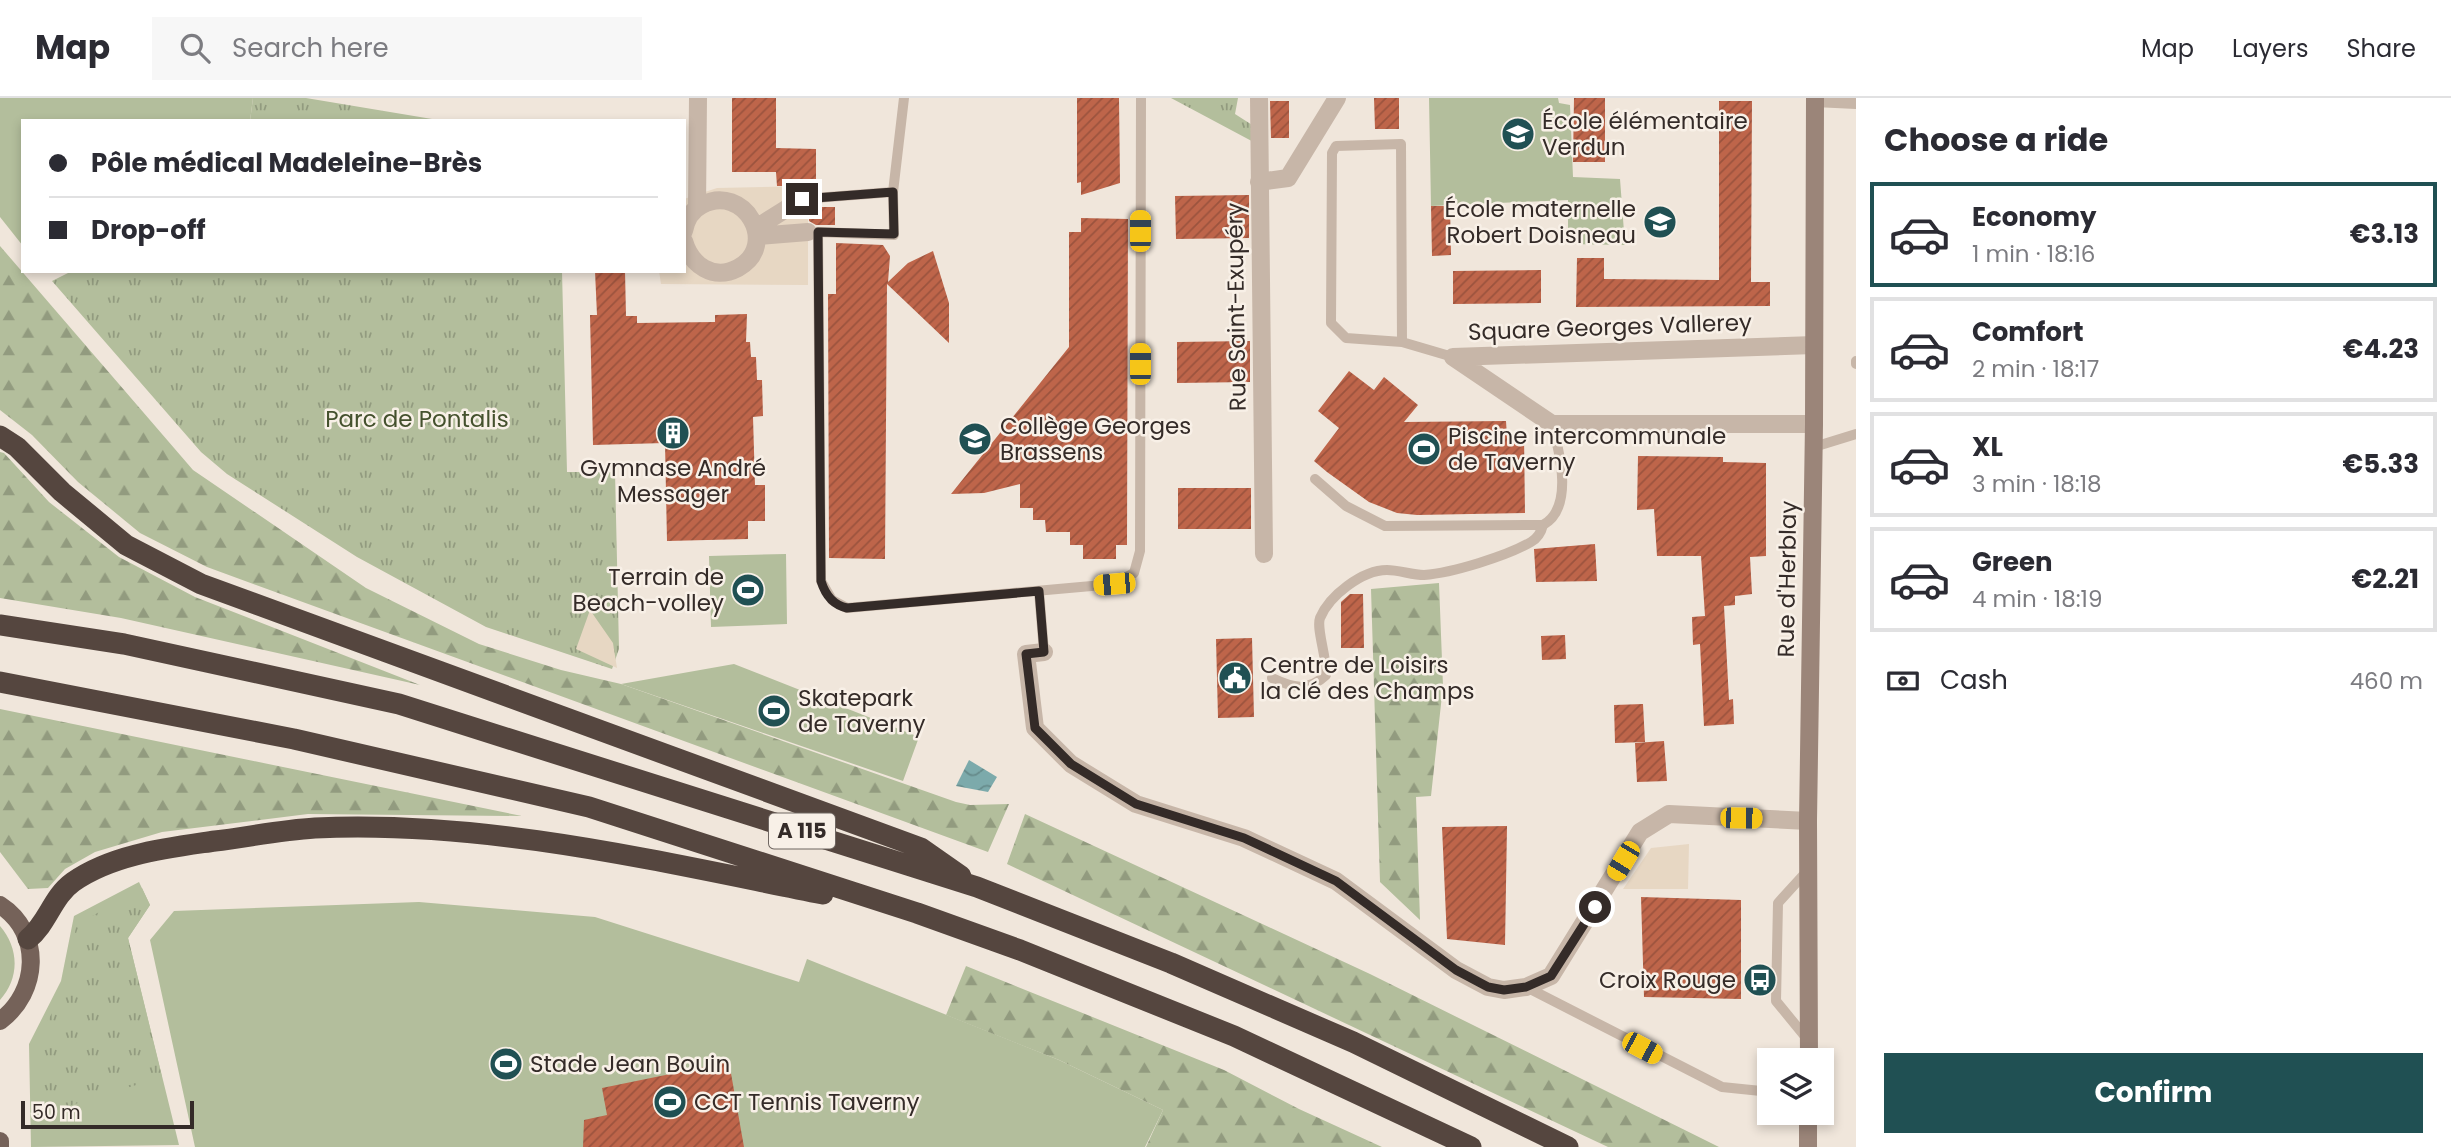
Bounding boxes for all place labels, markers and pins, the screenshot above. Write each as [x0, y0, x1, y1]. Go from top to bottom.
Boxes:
place label: École élémentaire Verdun [1542, 105, 1748, 163]
school or university icon: École élémentaire Verdun [1499, 115, 1537, 153]
place label: École maternelle Robert Doisneau [1444, 193, 1636, 251]
school or university icon: École maternelle Robert Doisneau [1641, 203, 1679, 241]
place label: Collège Georges Brassens [1000, 410, 1191, 468]
building icon: Gymnase André Messager [654, 414, 692, 452]
school or university icon: Collège Georges Brassens [956, 420, 994, 458]
place label: Piscine intercommunale de Taverny [1448, 420, 1726, 478]
sports icon: Piscine intercommunale de Taverny [1405, 430, 1443, 468]
place label: Gymnase André Messager [580, 452, 766, 510]
place label: Terrain de Beach-volley [573, 561, 724, 619]
sports icon: Terrain de Beach-volley [729, 571, 767, 609]
place label: Centre de Loisirs la clé des Champs [1260, 649, 1475, 707]
public building icon: Centre de Loisirs la clé des Champs [1216, 659, 1254, 697]
place label: Skatepark de Taverny [798, 682, 925, 740]
sports icon: Skatepark de Taverny [755, 692, 793, 730]
bus stop icon: Croix Rouge [1741, 961, 1779, 999]
place label: Croix Rouge [1599, 964, 1736, 996]
sports icon: Stade Jean Bouin [487, 1045, 525, 1083]
place label: Stade Jean Bouin [530, 1048, 730, 1080]
sports icon: CCT Tennis Taverny [651, 1083, 689, 1121]
place label: CCT Tennis Taverny [694, 1086, 919, 1118]

